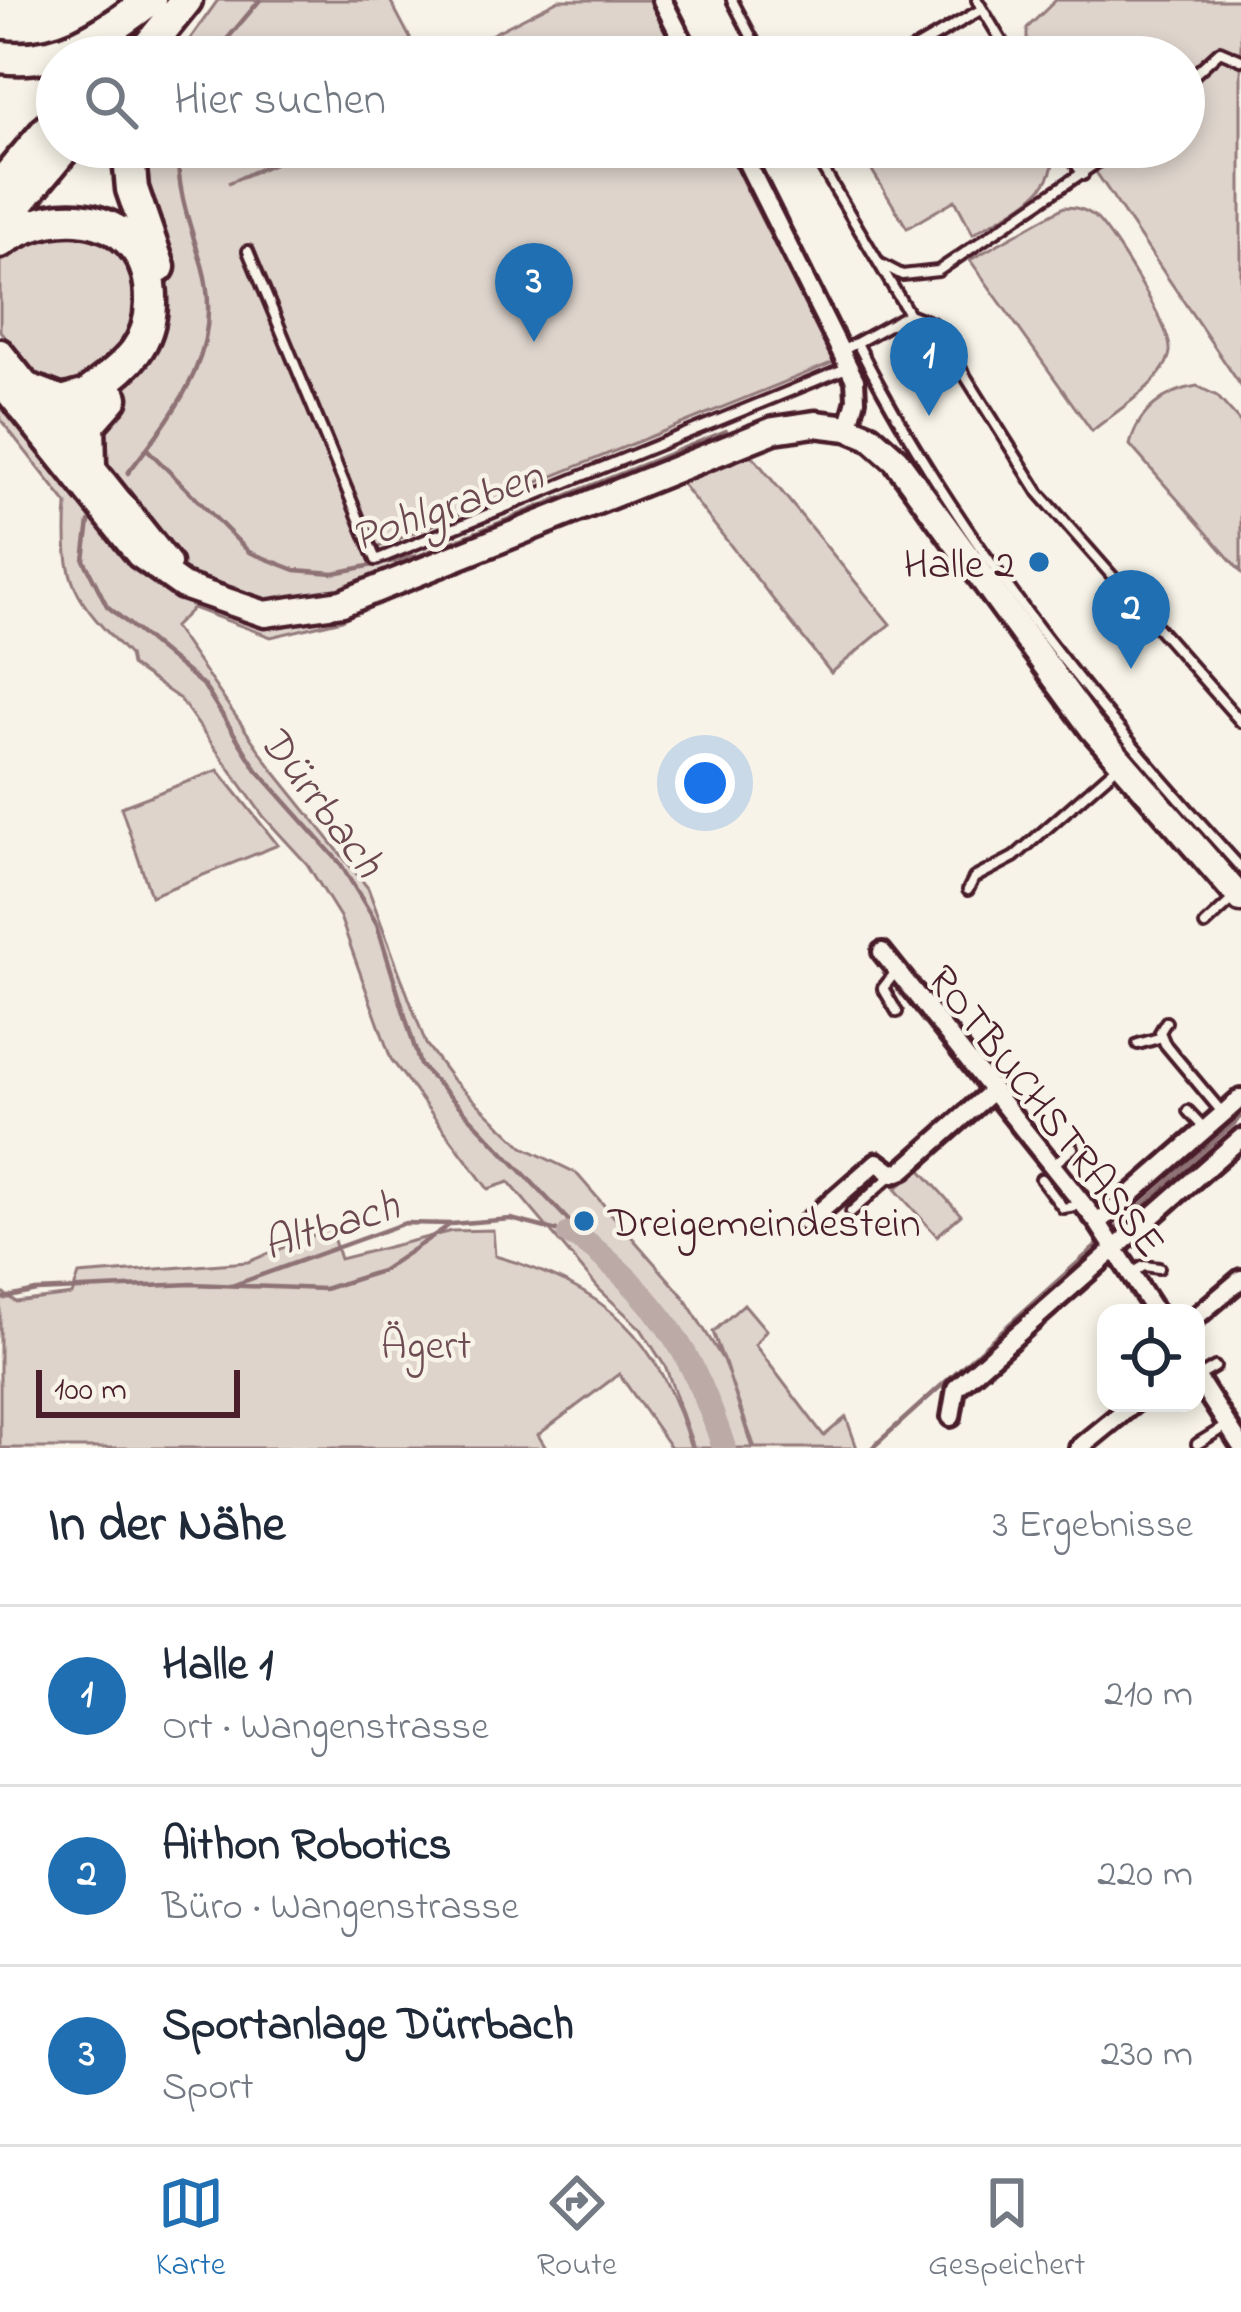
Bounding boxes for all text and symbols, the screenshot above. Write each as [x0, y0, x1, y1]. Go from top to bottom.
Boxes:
search box [36, 36, 1205, 168]
icon: search [78, 69, 144, 135]
text: Hier suchen [174, 69, 386, 135]
pin: 3 [495, 243, 573, 342]
pin: 1 [890, 317, 968, 416]
water label: Pohlgraben [343, 445, 554, 572]
place label: Halle 2 [904, 536, 1015, 597]
marker: Halle 2 [1026, 549, 1052, 575]
pin: 2 [1092, 570, 1170, 669]
water label: Dürrbach [240, 713, 399, 894]
your location [675, 753, 735, 813]
street label: ROTBUCHSTRASSE [910, 953, 1178, 1272]
water label: Altbach [255, 1174, 410, 1281]
place label: Dreigemeindestein [607, 1195, 921, 1256]
marker: Dreigemeindestein [571, 1208, 597, 1234]
map controls [1097, 1304, 1205, 1412]
button: locate [1097, 1304, 1205, 1412]
park label: Ägert [381, 1317, 471, 1378]
scale bar [36, 1364, 240, 1417]
text: 100 m [54, 1367, 127, 1415]
text: In der Nähe [48, 1489, 285, 1564]
text: 3 Ergebnisse [992, 1498, 1193, 1555]
text: Halle 1 [162, 1634, 273, 1700]
text: 1 [81, 1667, 93, 1724]
text: 210 m [1104, 1667, 1193, 1724]
text: Ort · Wangenstrasse [162, 1700, 489, 1757]
text: Aithon Robotics [162, 1814, 451, 1880]
text: 2 [77, 1847, 97, 1904]
text: 220 m [1097, 1847, 1193, 1904]
text: Büro · Wangenstrasse [162, 1880, 519, 1937]
text: Sportanlage Dürrbach [162, 1994, 574, 2060]
text: 3 [79, 2027, 95, 2084]
text: 230 m [1101, 2027, 1193, 2084]
text: Sport [162, 2060, 254, 2117]
tab: Karte [156, 2170, 226, 2290]
tab: Route [537, 2170, 617, 2290]
tab: Gespeichert [928, 2170, 1085, 2290]

